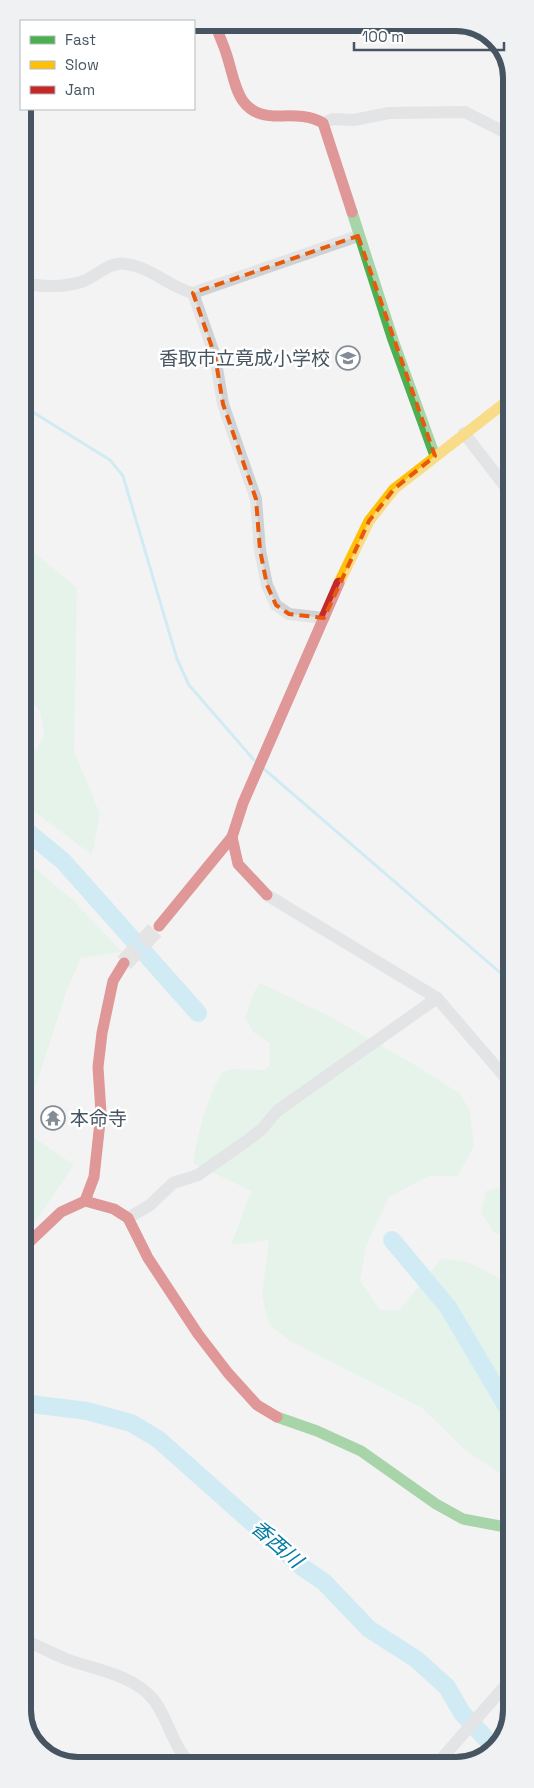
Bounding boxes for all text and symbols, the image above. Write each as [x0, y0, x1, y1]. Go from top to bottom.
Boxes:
legend [20, 20, 195, 110]
scale bar [354, 20, 504, 52]
text: 100 m [362, 27, 404, 46]
text: Fast [65, 30, 96, 49]
text: Slow [65, 55, 99, 74]
text: Jam [65, 80, 95, 99]
school or university icon: 香取市立竟成小学校 [335, 345, 361, 371]
place label: 香取市立竟成小学校 [159, 346, 330, 371]
temple icon: 本命寺 [40, 1105, 66, 1131]
place label: 本命寺 [70, 1106, 127, 1131]
water label: 香西川 [246, 1515, 310, 1575]

